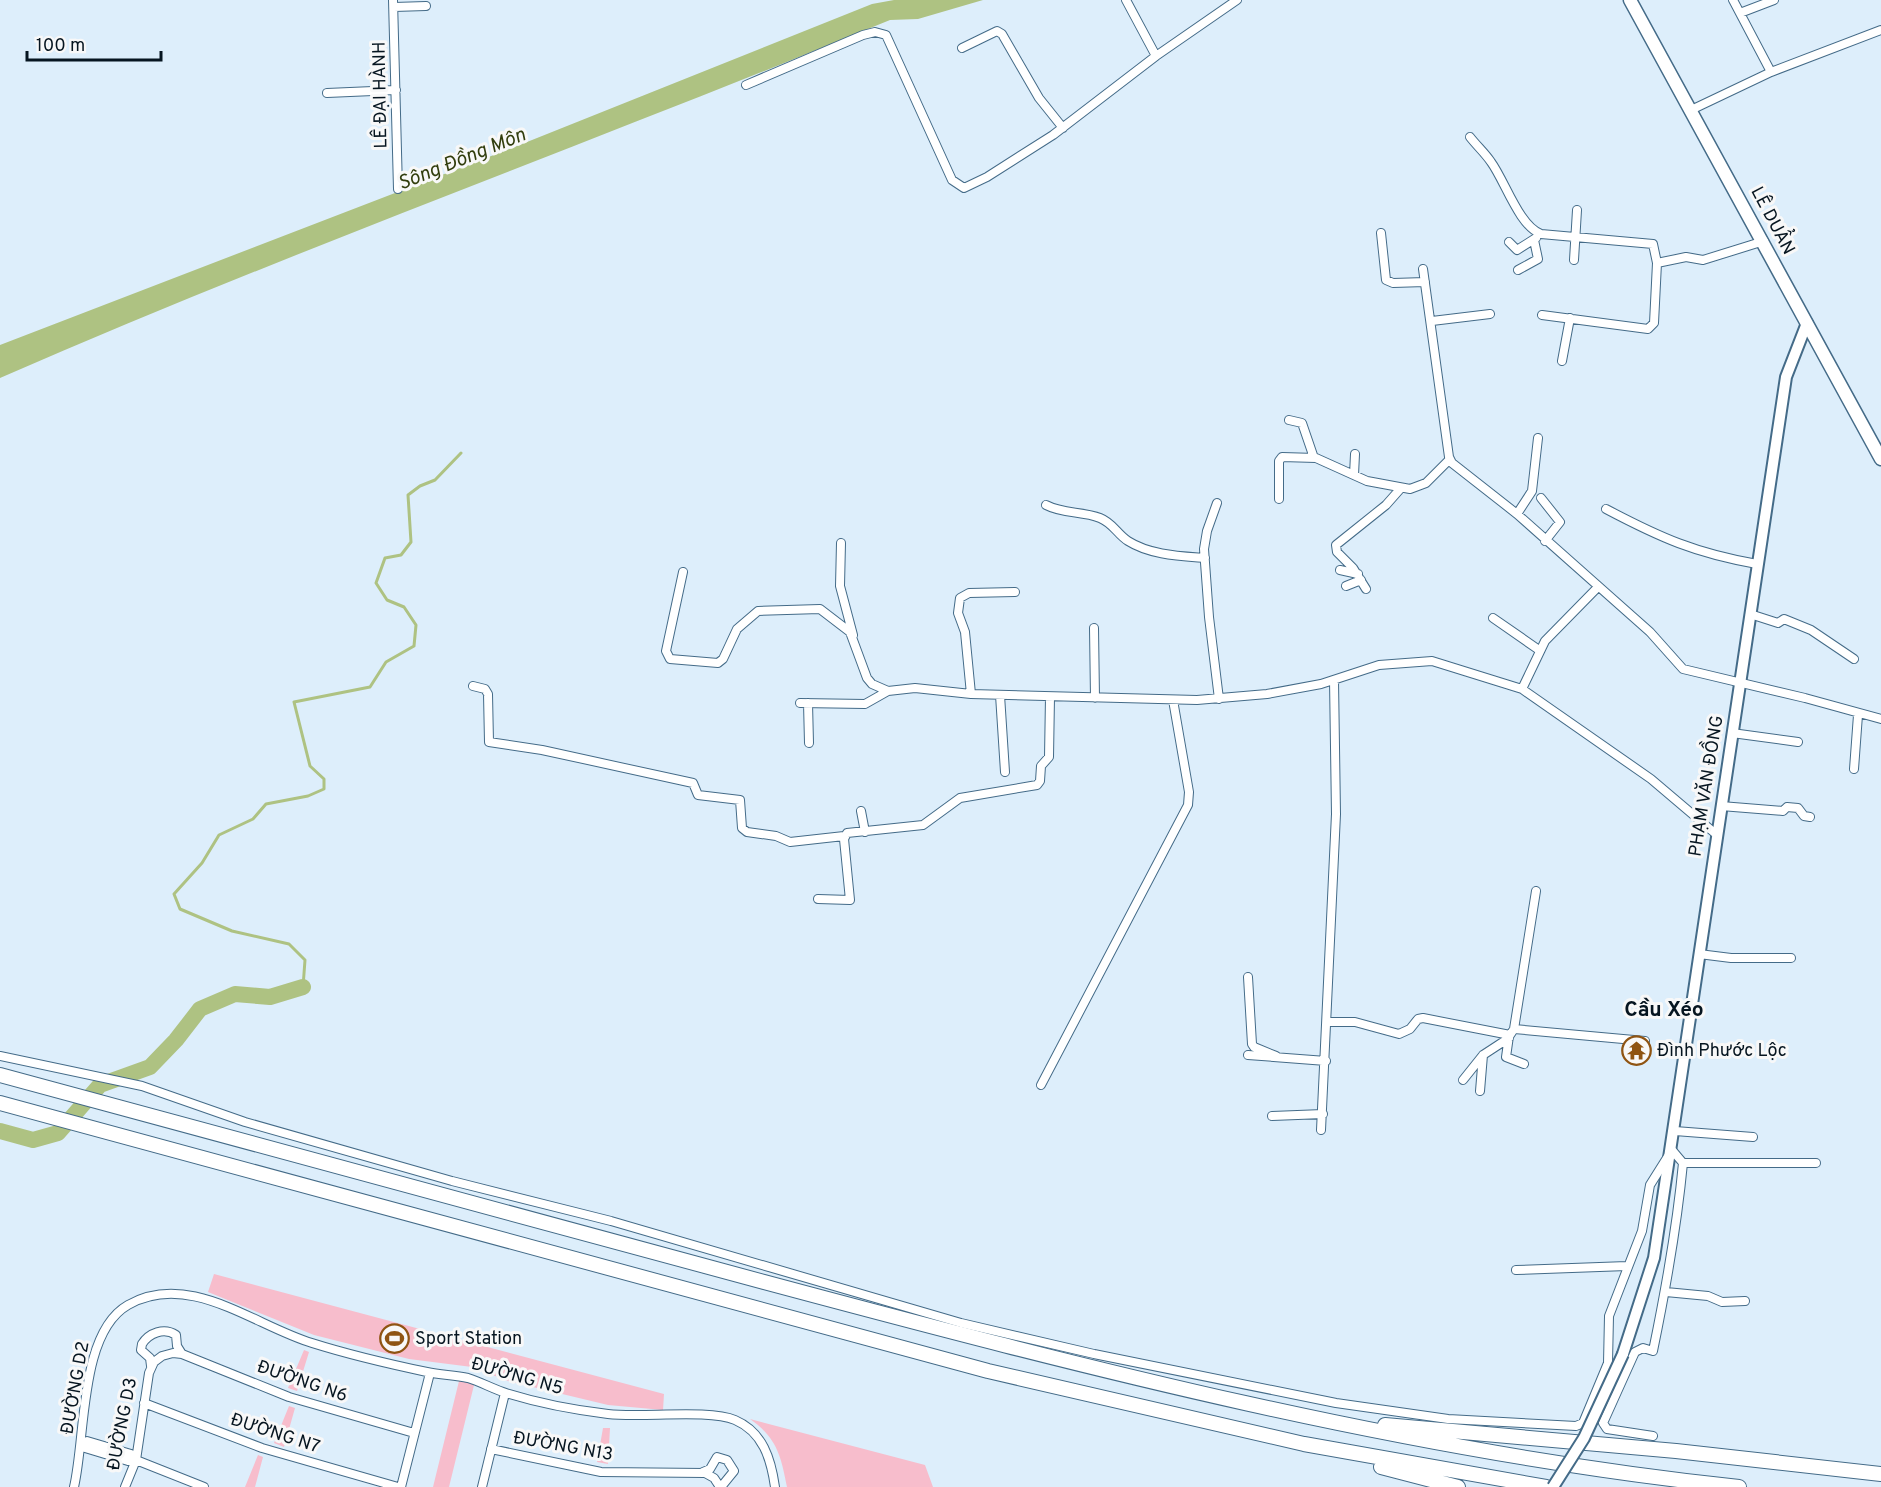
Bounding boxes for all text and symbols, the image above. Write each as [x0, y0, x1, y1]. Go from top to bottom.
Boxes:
scale bar [27, 24, 160, 62]
text: 100 m [36, 35, 85, 58]
street label: LÊ ĐẠI HÀNH [367, 41, 393, 149]
water label: Sông Đồng Môn [394, 122, 530, 197]
street label: LÊ DUẨN [1745, 180, 1806, 259]
street label: PHẠM VĂN ĐỒNG [1680, 713, 1730, 858]
district label: Cầu Xéo [1624, 997, 1704, 1024]
temple icon: Đình Phước Lộc [1620, 1035, 1652, 1067]
place label: Đình Phước Lộc [1657, 1040, 1787, 1063]
sports icon: Sport Station [378, 1323, 410, 1355]
place label: Sport Station [415, 1328, 522, 1351]
street label: ĐƯỜNG D2 [55, 1339, 95, 1436]
street label: ĐƯỜNG N5 [468, 1351, 566, 1401]
street label: ĐƯỜNG N6 [254, 1354, 351, 1408]
street label: ĐƯỜNG D3 [101, 1375, 143, 1472]
street label: ĐƯỜNG N7 [227, 1407, 323, 1459]
street label: ĐƯỜNG N13 [511, 1425, 615, 1467]

